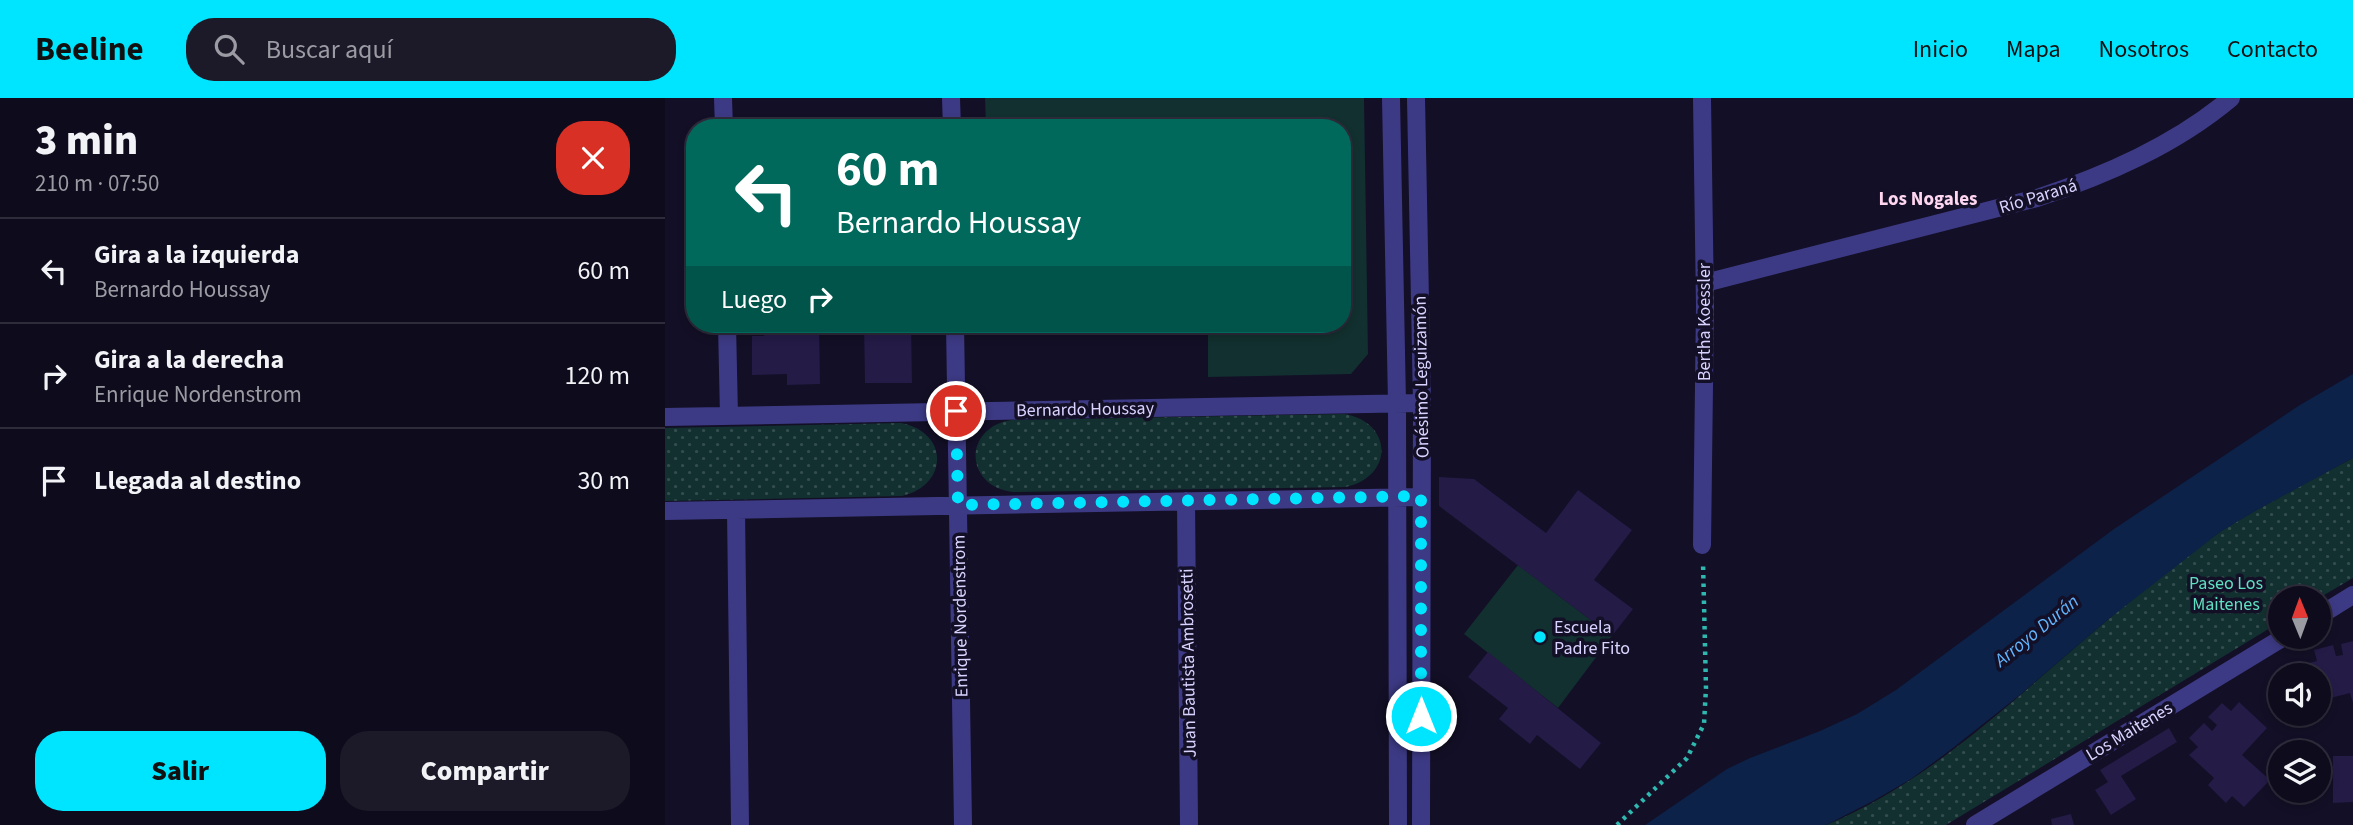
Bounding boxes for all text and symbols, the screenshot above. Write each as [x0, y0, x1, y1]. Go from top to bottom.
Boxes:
search box [186, 18, 676, 81]
text: Beeline [35, 26, 144, 73]
icon: search [210, 30, 248, 68]
text: Buscar aquí [266, 31, 393, 68]
text: Inicio [1913, 32, 1968, 67]
text: Mapa [2006, 32, 2061, 67]
text: Nosotros [2099, 32, 2189, 67]
text: Contacto [2227, 32, 2318, 67]
text: 3 min [35, 111, 138, 171]
button: close [556, 121, 630, 195]
text: 60 m [836, 135, 940, 205]
icon: left [721, 147, 812, 238]
text: 210 m · 07:50 [35, 167, 159, 200]
street label: Río Paraná [1996, 173, 2080, 220]
district label: Los Nogales [1879, 186, 1977, 213]
text: Bernardo Houssay [836, 200, 1081, 246]
text: Gira a la izquierda [94, 236, 299, 273]
icon: left [35, 252, 73, 290]
text: 60 m [577, 252, 630, 289]
street label: Bertha Koessler [1692, 262, 1717, 381]
text: Bernardo Houssay [94, 273, 270, 306]
icon: right [801, 280, 839, 318]
text: Luego [721, 281, 787, 318]
street label: Onésimo Leguizamón [1408, 296, 1435, 458]
text: Gira a la derecha [94, 341, 284, 378]
icon: right [35, 357, 73, 395]
text: 120 m [564, 357, 630, 394]
text: Enrique Nordenstrom [94, 378, 302, 411]
pin [926, 381, 986, 441]
icon: arrive [937, 392, 975, 430]
street label: Bernardo Houssay [1016, 396, 1155, 423]
icon: arrive [35, 462, 73, 500]
text: Llegada al destino [94, 462, 301, 499]
text: 30 m [577, 462, 630, 499]
street label: Enrique Nordenstrom [947, 535, 974, 697]
street label: Juan Bautista Ambrosetti [1174, 568, 1203, 758]
park label: Paseo Los Maitenes [2189, 571, 2263, 617]
north arrow [2268, 586, 2331, 649]
map controls [2268, 586, 2331, 803]
water label: Arroyo Durán [1988, 589, 2085, 674]
place label: Escuela Padre Fito [1554, 615, 1630, 661]
marker: Escuela Padre Fito [1532, 629, 1548, 645]
button: sound [2268, 663, 2331, 726]
position arrow [1384, 679, 1458, 753]
street label: Los Maitenes [2081, 696, 2177, 767]
button: Salir [35, 731, 326, 811]
button: Compartir [340, 731, 630, 811]
button: layers [2268, 740, 2331, 803]

